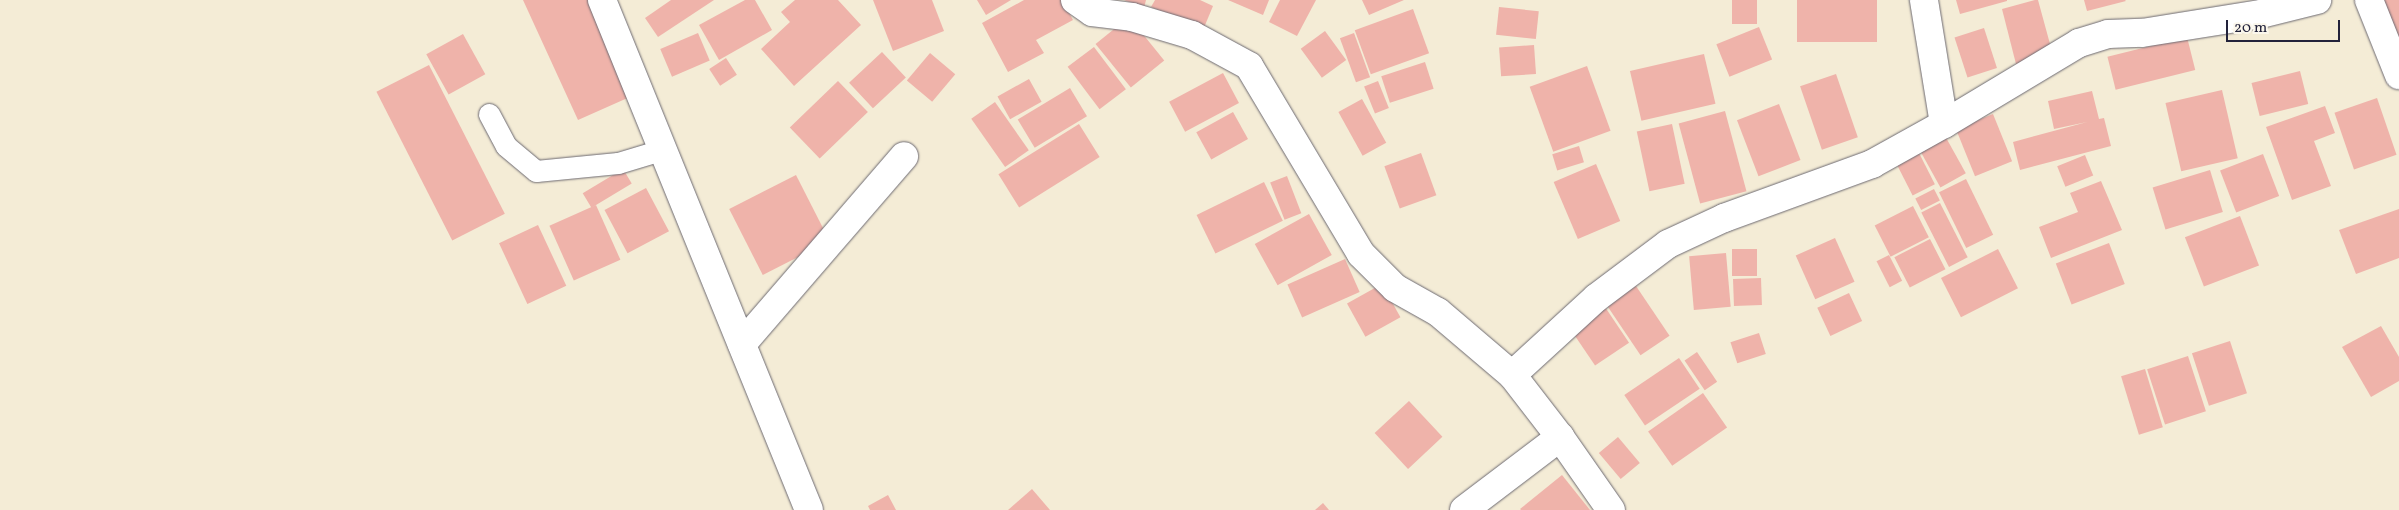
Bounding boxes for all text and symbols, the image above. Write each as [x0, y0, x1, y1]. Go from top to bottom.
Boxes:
scale bar [2229, 10, 2343, 42]
text: 20 m [2234, 18, 2267, 39]

